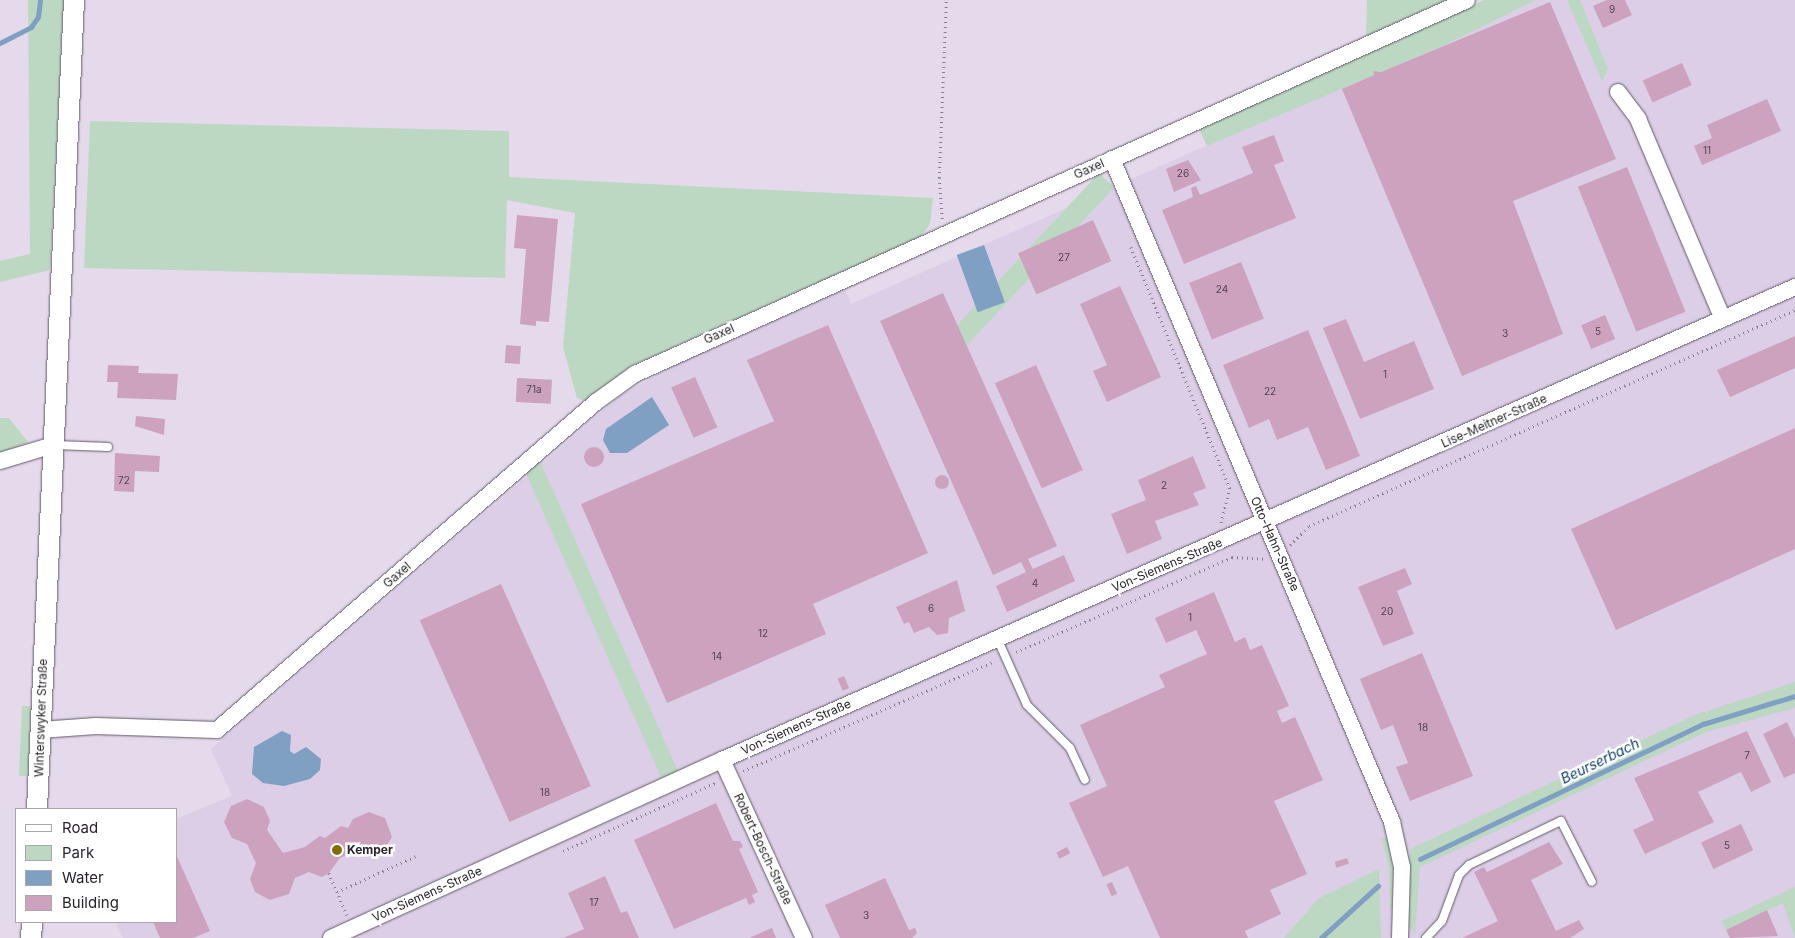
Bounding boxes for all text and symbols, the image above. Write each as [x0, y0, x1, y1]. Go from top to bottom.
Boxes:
house number: 9 [1609, 4, 1615, 16]
house number: 11 [1703, 145, 1711, 157]
street label: Gaxel [1072, 156, 1106, 182]
house number: 26 [1177, 168, 1189, 180]
house number: 27 [1058, 252, 1070, 264]
house number: 24 [1216, 284, 1228, 296]
street label: Gaxel [702, 321, 736, 347]
house number: 5 [1595, 326, 1601, 338]
house number: 3 [1502, 328, 1508, 340]
house number: 1 [1383, 369, 1387, 381]
house number: 71a [526, 384, 542, 396]
house number: 22 [1264, 386, 1276, 398]
street label: Lise-Meitner-Straße [1439, 391, 1549, 451]
house number: 72 [118, 475, 130, 487]
house number: 2 [1161, 480, 1167, 492]
street label: Otto-Hahn-Straße [1248, 494, 1302, 594]
street label: Von-Siemens-Straße [1110, 535, 1224, 595]
street label: Gaxel [380, 559, 414, 591]
house number: 4 [1032, 578, 1038, 590]
house number: 6 [928, 603, 934, 615]
house number: 20 [1381, 606, 1393, 618]
house number: 1 [1188, 612, 1192, 624]
house number: 12 [758, 628, 768, 640]
house number: 14 [712, 651, 722, 663]
street label: Winterswyker Straße [32, 658, 50, 778]
street label: Von-Siemens-Straße [739, 696, 853, 758]
house number: 18 [1418, 722, 1428, 734]
water label: Beurserbach [1558, 735, 1642, 787]
house number: 7 [1744, 750, 1750, 762]
house number: 18 [540, 787, 550, 799]
street label: Robert-Bosch-Straße [731, 791, 795, 907]
legend [15, 808, 178, 923]
text: Road [62, 818, 98, 837]
house number: 5 [1724, 840, 1730, 852]
text: Park [62, 843, 94, 862]
place label: Kemper [347, 843, 393, 857]
marker: Kemper [331, 844, 343, 856]
street label: Von-Siemens-Straße [370, 863, 484, 925]
text: Water [62, 868, 104, 887]
text: Building [62, 893, 119, 912]
house number: 17 [589, 897, 599, 909]
house number: 3 [863, 910, 869, 922]

